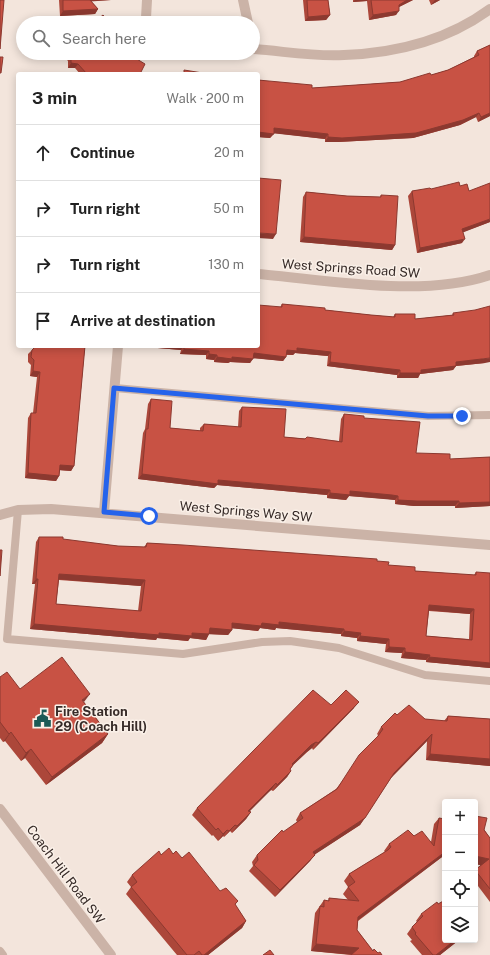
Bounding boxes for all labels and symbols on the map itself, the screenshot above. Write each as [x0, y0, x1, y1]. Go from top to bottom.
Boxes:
street label: West Springs Road SW [281, 256, 421, 281]
route end [453, 407, 471, 425]
street label: West Springs Way SW [179, 498, 313, 525]
route start [140, 507, 158, 525]
place label: Fire Station 29 (Coach Hill) [55, 704, 147, 734]
public building icon: Fire Station 29 (Coach Hill) [32, 708, 52, 728]
street label: Coach Hill Road SW [24, 822, 108, 927]

